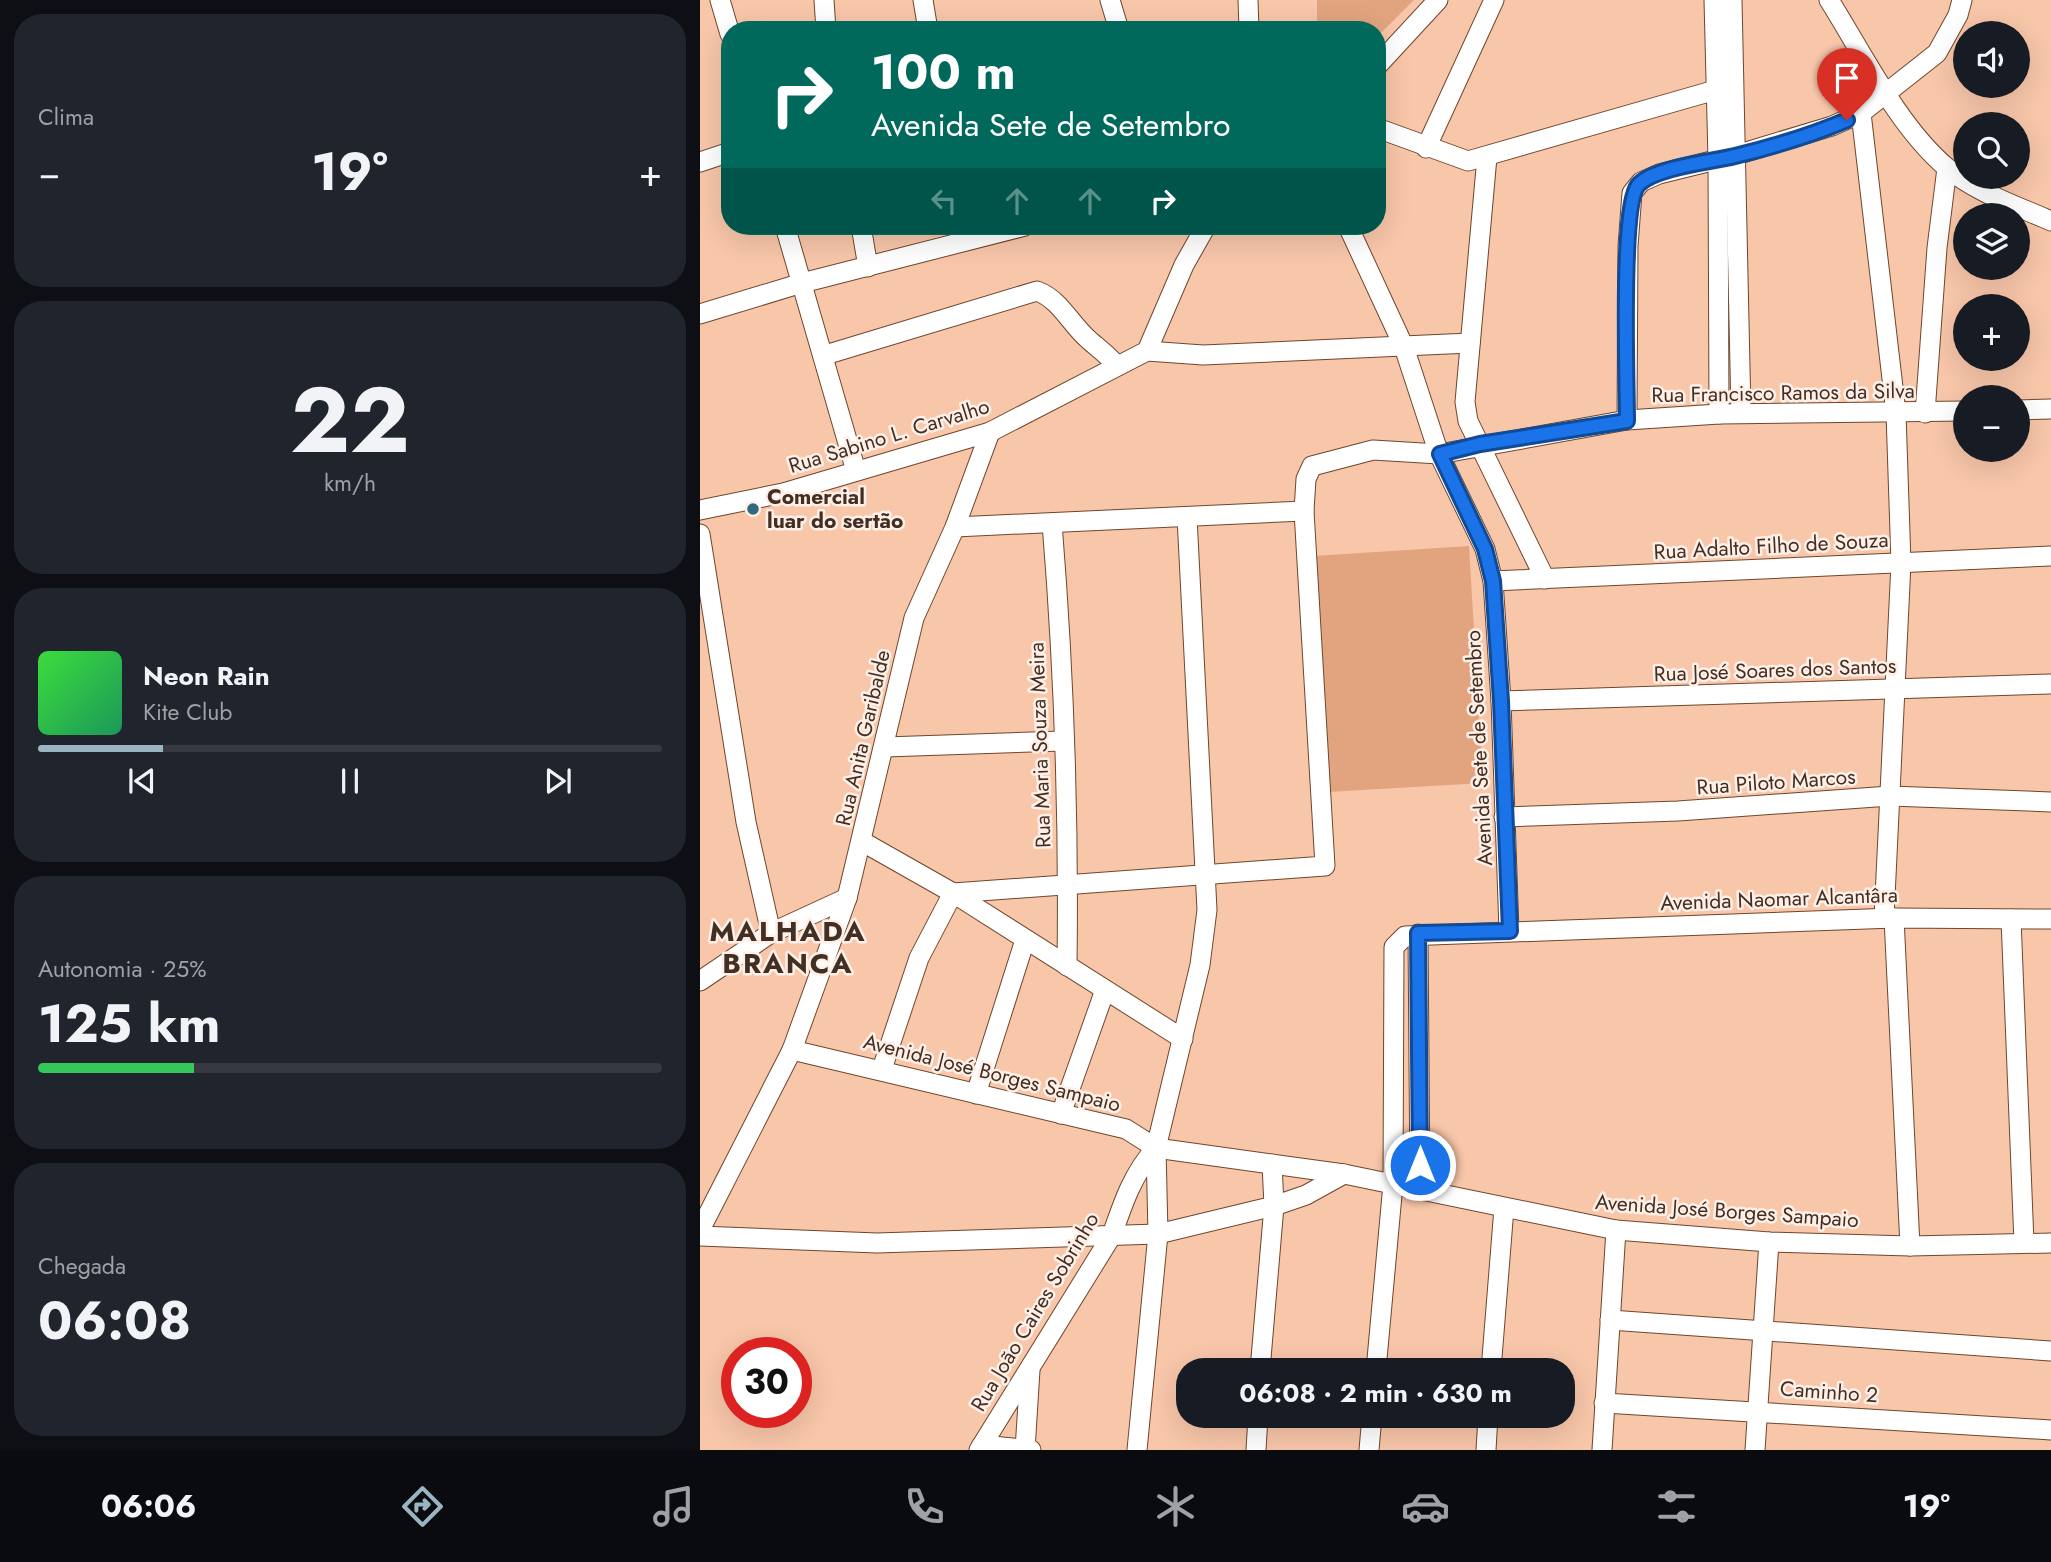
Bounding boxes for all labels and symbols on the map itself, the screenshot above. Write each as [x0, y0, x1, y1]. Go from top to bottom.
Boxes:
pin [1817, 48, 1877, 120]
street label: Rua Francisco Ramos da Silva [1651, 376, 1915, 410]
street label: Rua Sabino L. Carvalho [785, 391, 993, 481]
place label: Comercial luar do sertão [767, 482, 903, 536]
marker: Comercial luar do sertão [745, 501, 761, 517]
street label: Rua Adalto Filho de Souza [1653, 525, 1889, 567]
street label: Avenida Sete de Setembro [1458, 629, 1500, 867]
street label: Rua Maria Souza Meira [1021, 642, 1059, 848]
street label: Rua Anita Garibalde [828, 647, 898, 829]
street label: Rua José Soares dos Santos [1653, 651, 1897, 689]
street label: Rua Piloto Marcos [1696, 761, 1856, 803]
street label: Avenida Naomar Alcantâra [1660, 880, 1898, 918]
district label: MALHADA BRANCA [709, 911, 867, 984]
street label: Avenida José Borges Sampaio [860, 1026, 1124, 1120]
position arrow [1383, 1128, 1457, 1202]
street label: Avenida José Borges Sampaio [1594, 1187, 1860, 1235]
street label: Rua João Caires Sobrinho [964, 1207, 1106, 1417]
speed limit sign: 30 [721, 1337, 812, 1428]
street label: Caminho 2 [1779, 1374, 1879, 1410]

